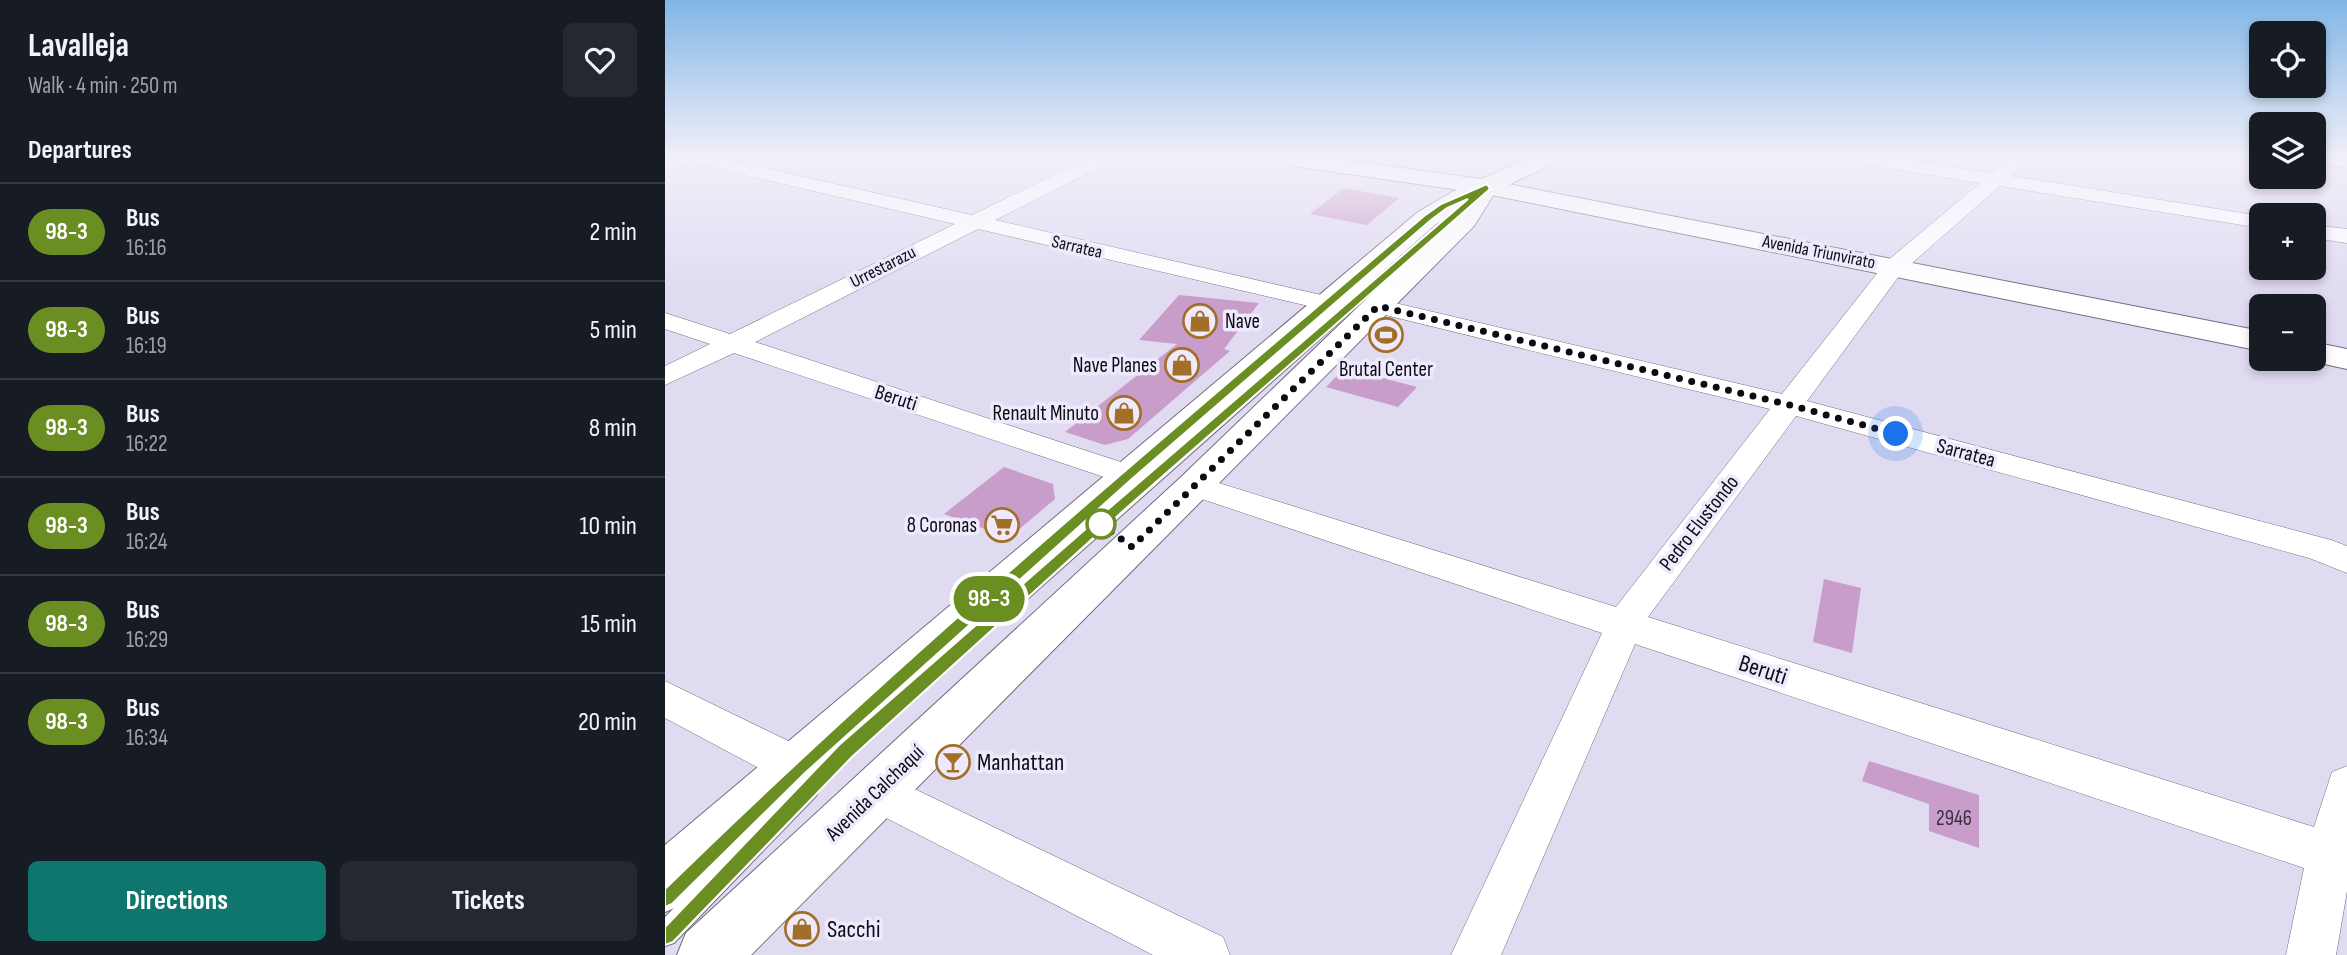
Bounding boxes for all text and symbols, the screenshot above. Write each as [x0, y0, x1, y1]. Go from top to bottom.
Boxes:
map controls [2249, 21, 2326, 371]
button: locate [2249, 21, 2326, 98]
button: heart [563, 23, 637, 97]
text: Lavalleja [28, 26, 129, 66]
text: Walk · 4 min · 250 m [28, 72, 178, 100]
button: layers [2249, 112, 2326, 189]
text: Departures [28, 135, 132, 166]
text: Bus [126, 203, 160, 234]
button: + [2249, 203, 2326, 280]
text: 98-3 [45, 217, 88, 246]
text: 2 min [589, 217, 637, 248]
street label: Sarratea [1050, 231, 1104, 263]
street label: Avenida Triunvirato [1760, 231, 1877, 273]
text: 16:16 [126, 234, 167, 262]
street label: Urrestarazu [847, 242, 919, 292]
button: − [2249, 294, 2326, 371]
text: Bus [126, 301, 160, 332]
shop icon: Nave [1181, 302, 1219, 340]
place label: Nave [1225, 309, 1260, 334]
text: 98-3 [45, 315, 88, 344]
text: 5 min [590, 315, 637, 346]
sports icon: Brutal Center [1367, 316, 1405, 354]
text: 16:19 [126, 332, 167, 360]
shop icon: Nave Planes [1163, 346, 1201, 384]
place label: Nave Planes [1073, 353, 1157, 378]
place label: Brutal Center [1339, 357, 1433, 382]
street label: Beruti [872, 379, 920, 417]
shop icon: Renault Minuto [1105, 394, 1143, 432]
text: Bus [126, 399, 160, 430]
place label: Renault Minuto [993, 401, 1099, 426]
text: 98-3 [45, 413, 88, 442]
text: 8 min [589, 413, 637, 444]
your location [1878, 416, 1913, 451]
text: 16:22 [126, 430, 167, 458]
street label: Sarratea [1934, 433, 1998, 473]
street label: Pedro Elustondo [1654, 470, 1744, 576]
text: Bus [126, 497, 160, 528]
supermarket icon: 8 Coronas [983, 506, 1021, 544]
unlabelled marker [1086, 509, 1116, 539]
text: 98-3 [45, 511, 88, 540]
text: 10 min [580, 511, 637, 542]
place label: 8 Coronas [907, 513, 977, 538]
text: 16:24 [126, 528, 167, 556]
line badge: 98-3 [940, 576, 1038, 622]
text: 98-3 [968, 584, 1010, 613]
text: Bus [126, 595, 160, 626]
text: 98-3 [45, 609, 88, 638]
text: 15 min [581, 609, 637, 640]
text: 16:29 [126, 626, 168, 654]
street label: Beruti [1735, 649, 1791, 691]
text: Bus [126, 693, 160, 724]
text: 98-3 [45, 707, 88, 736]
text: 20 min [578, 707, 637, 738]
text: 16:34 [126, 724, 168, 752]
street label: Avenida Calchaquí [820, 740, 929, 847]
bar icon: Manhattan [934, 743, 972, 781]
place label: Manhattan [977, 748, 1064, 777]
house number: 2946 [1936, 806, 1972, 831]
button: Directions [28, 861, 326, 941]
button: Tickets [340, 861, 637, 941]
shop icon: Sacchi [783, 910, 821, 948]
place label: Sacchi [827, 915, 880, 944]

